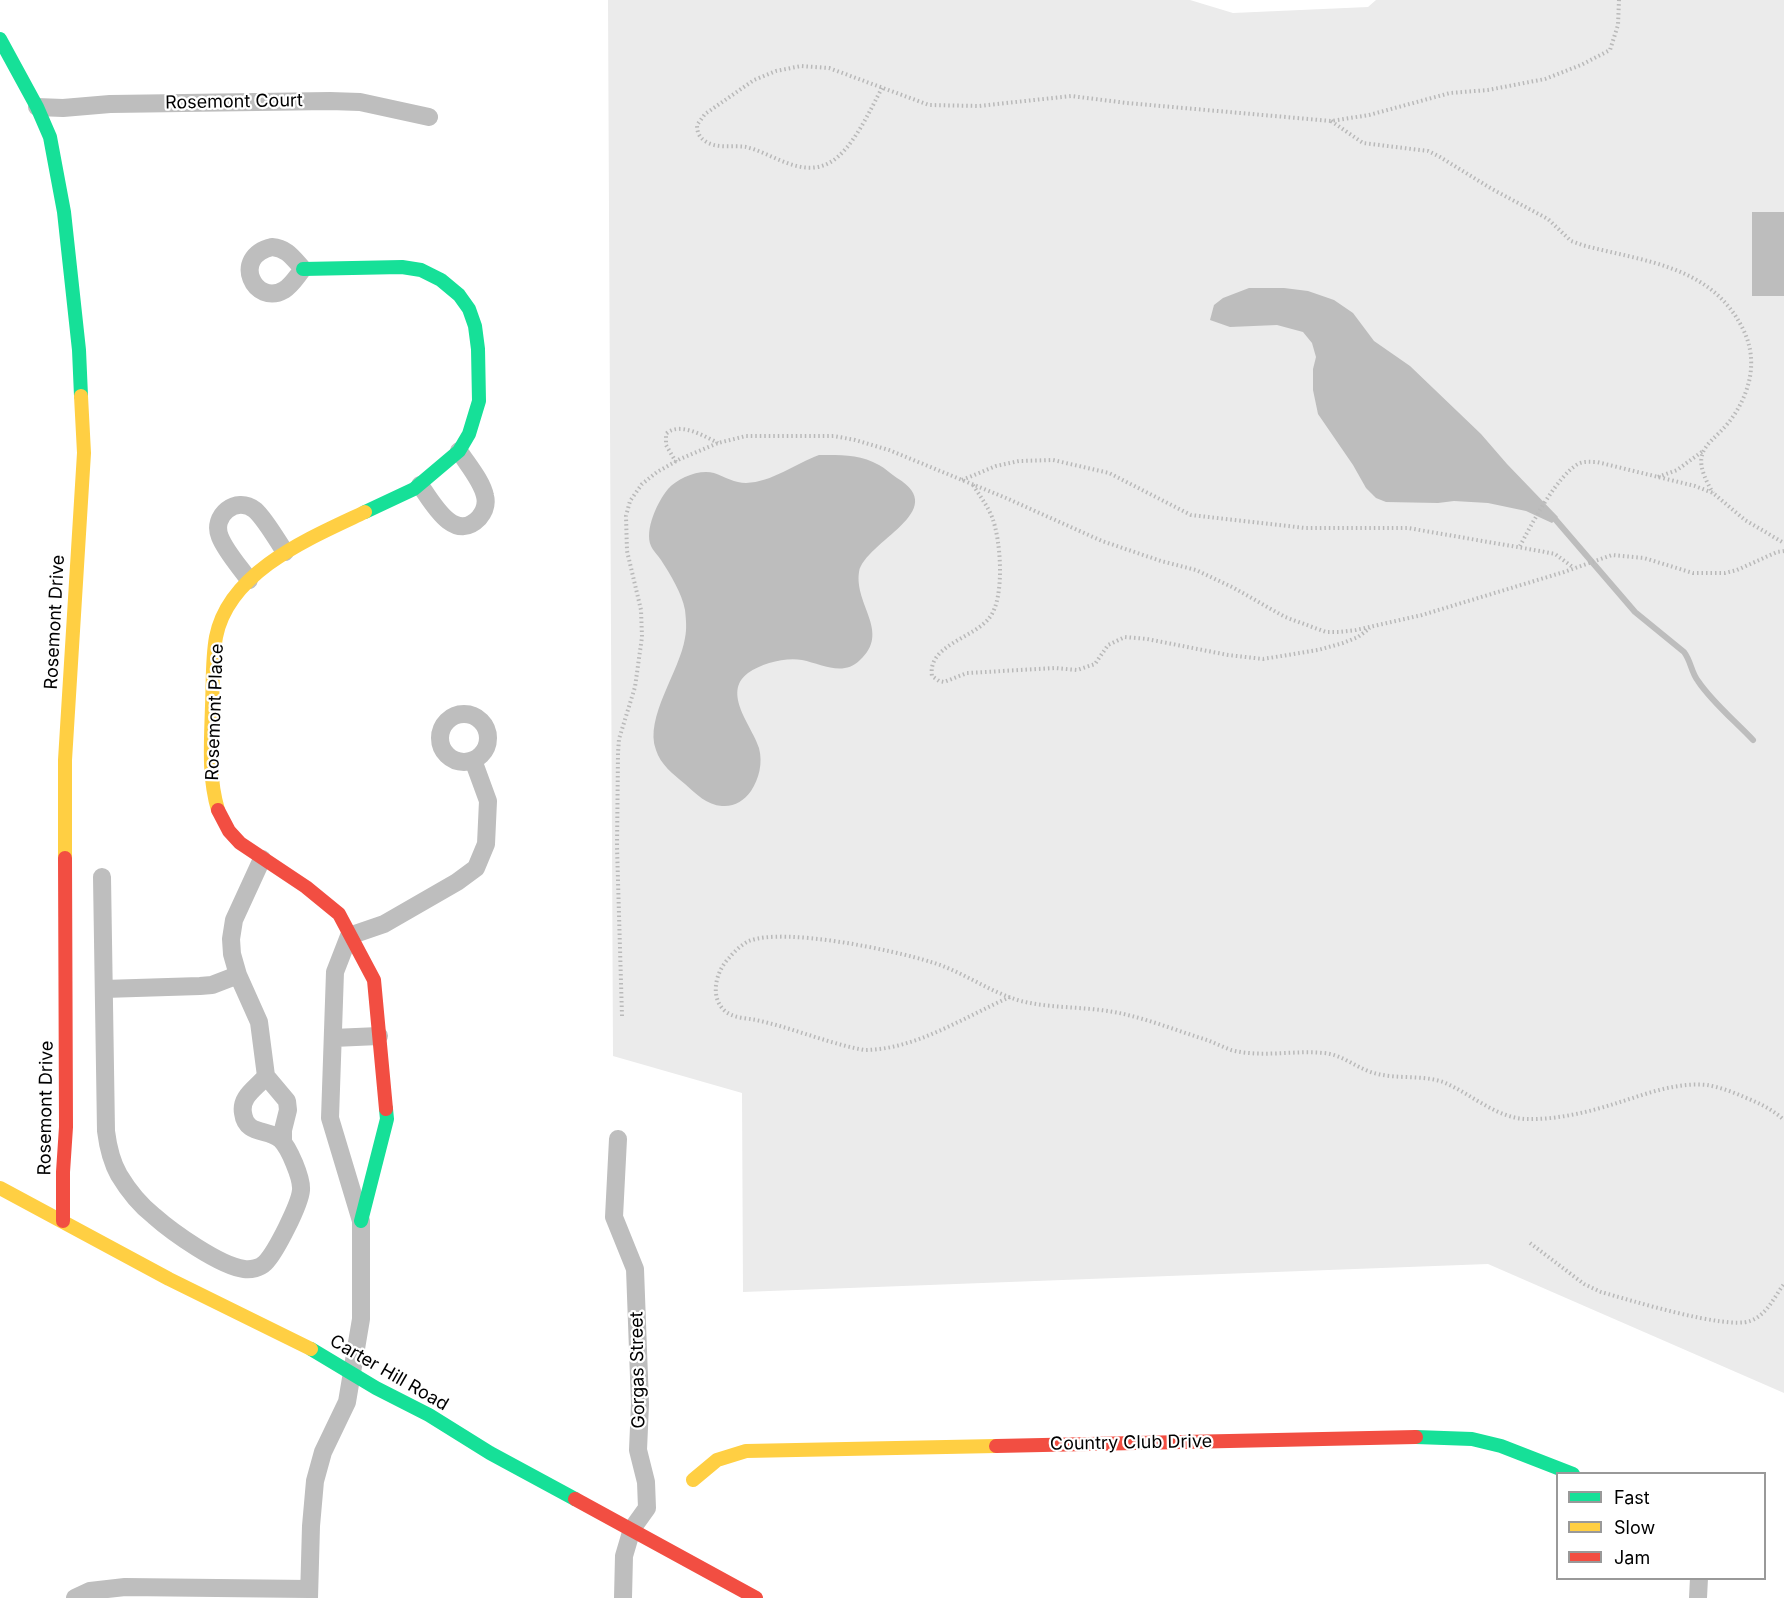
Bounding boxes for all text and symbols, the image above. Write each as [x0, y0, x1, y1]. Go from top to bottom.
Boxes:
street label: Rosemont Court [165, 90, 303, 114]
street label: Rosemont Drive [41, 554, 69, 690]
street label: Rosemont Place [202, 643, 228, 781]
street label: Rosemont Drive [34, 1040, 58, 1176]
street label: Gorgas Street [626, 1311, 650, 1429]
street label: Carter Hill Road [326, 1330, 452, 1416]
street label: Country Club Drive [1050, 1431, 1212, 1455]
legend [1556, 1472, 1766, 1580]
text: Fast [1614, 1487, 1650, 1508]
text: Slow [1614, 1517, 1655, 1538]
text: Jam [1614, 1547, 1650, 1568]

